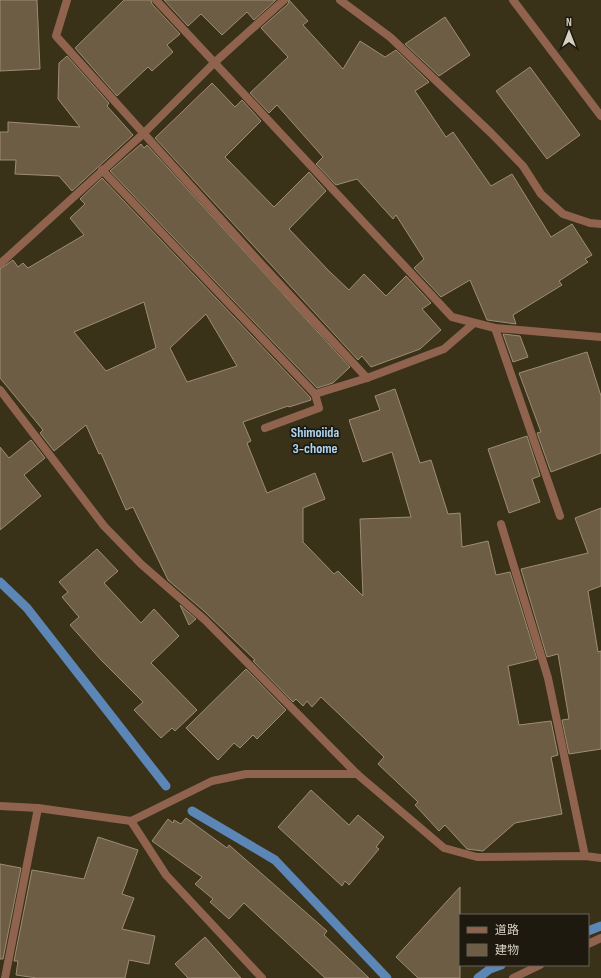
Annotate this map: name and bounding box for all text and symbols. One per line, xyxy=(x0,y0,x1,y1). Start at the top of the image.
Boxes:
north arrow xyxy=(549,12,589,52)
text: N xyxy=(566,16,572,29)
district label: Shimoiida 3-chome xyxy=(291,424,339,457)
legend xyxy=(459,914,589,966)
text: 道路 xyxy=(495,923,519,938)
text: 建物 xyxy=(495,943,519,958)

